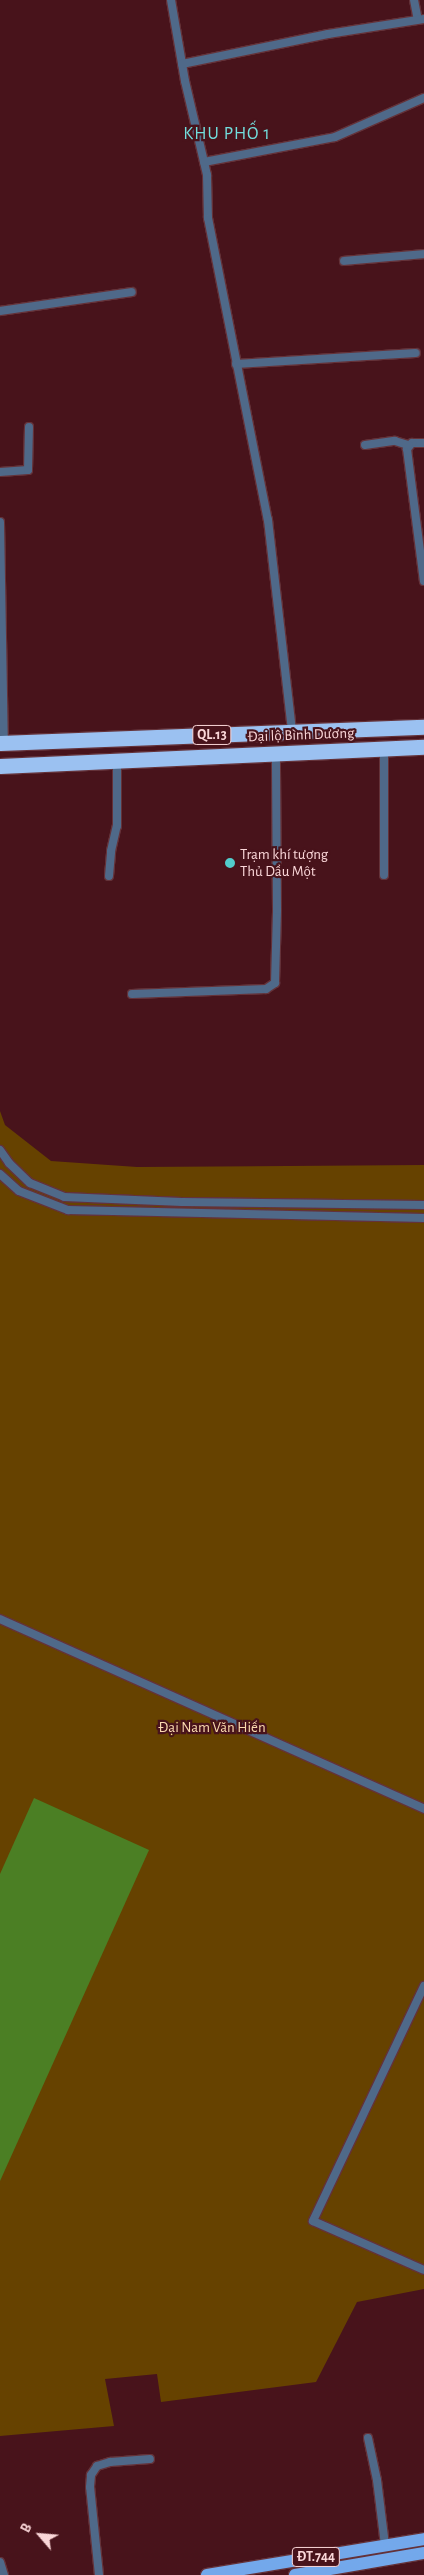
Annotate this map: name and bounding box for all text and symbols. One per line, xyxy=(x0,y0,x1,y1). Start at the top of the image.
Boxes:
district label: KHU PHỐ 1 xyxy=(182,123,272,145)
road number: QL.13 xyxy=(192,724,232,746)
street label: Đại lộ Bình Dương xyxy=(247,724,355,746)
place label: Trạm khí tượng Thủ Dầu Một xyxy=(240,845,328,880)
marker: Trạm khí tượng Thủ Dầu Một xyxy=(224,857,236,869)
park label: Đại Nam Văn Hiến xyxy=(158,1719,266,1737)
north arrow xyxy=(15,2510,65,2560)
text: B xyxy=(19,2521,35,2535)
road number: ĐT.744 xyxy=(291,2546,341,2568)

